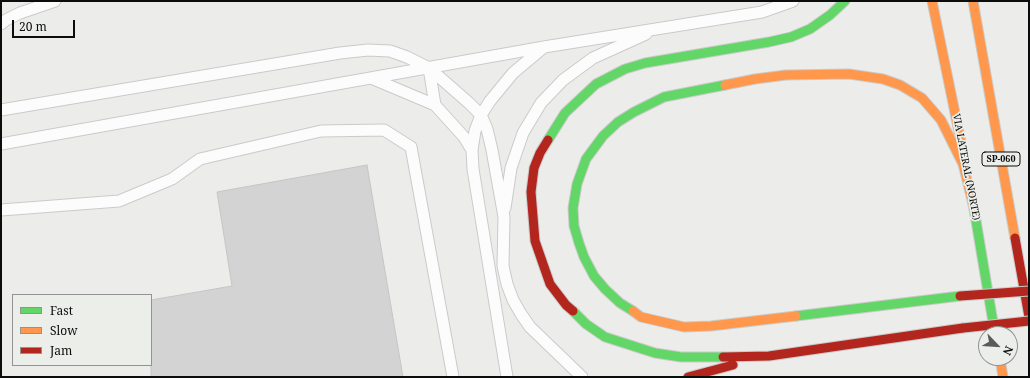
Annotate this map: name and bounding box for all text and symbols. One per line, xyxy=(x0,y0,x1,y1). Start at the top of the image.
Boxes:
scale bar xyxy=(14,12,77,38)
text: 20 m xyxy=(19,18,47,35)
street label: VIA LATERAL (NORTE) xyxy=(950,113,982,221)
road number: SP-060 xyxy=(982,152,1020,166)
legend xyxy=(12,294,152,366)
text: Fast xyxy=(50,302,73,319)
text: Slow xyxy=(50,322,78,339)
north arrow xyxy=(978,326,1018,366)
text: Jam xyxy=(50,342,72,359)
text: N xyxy=(1000,344,1017,358)

